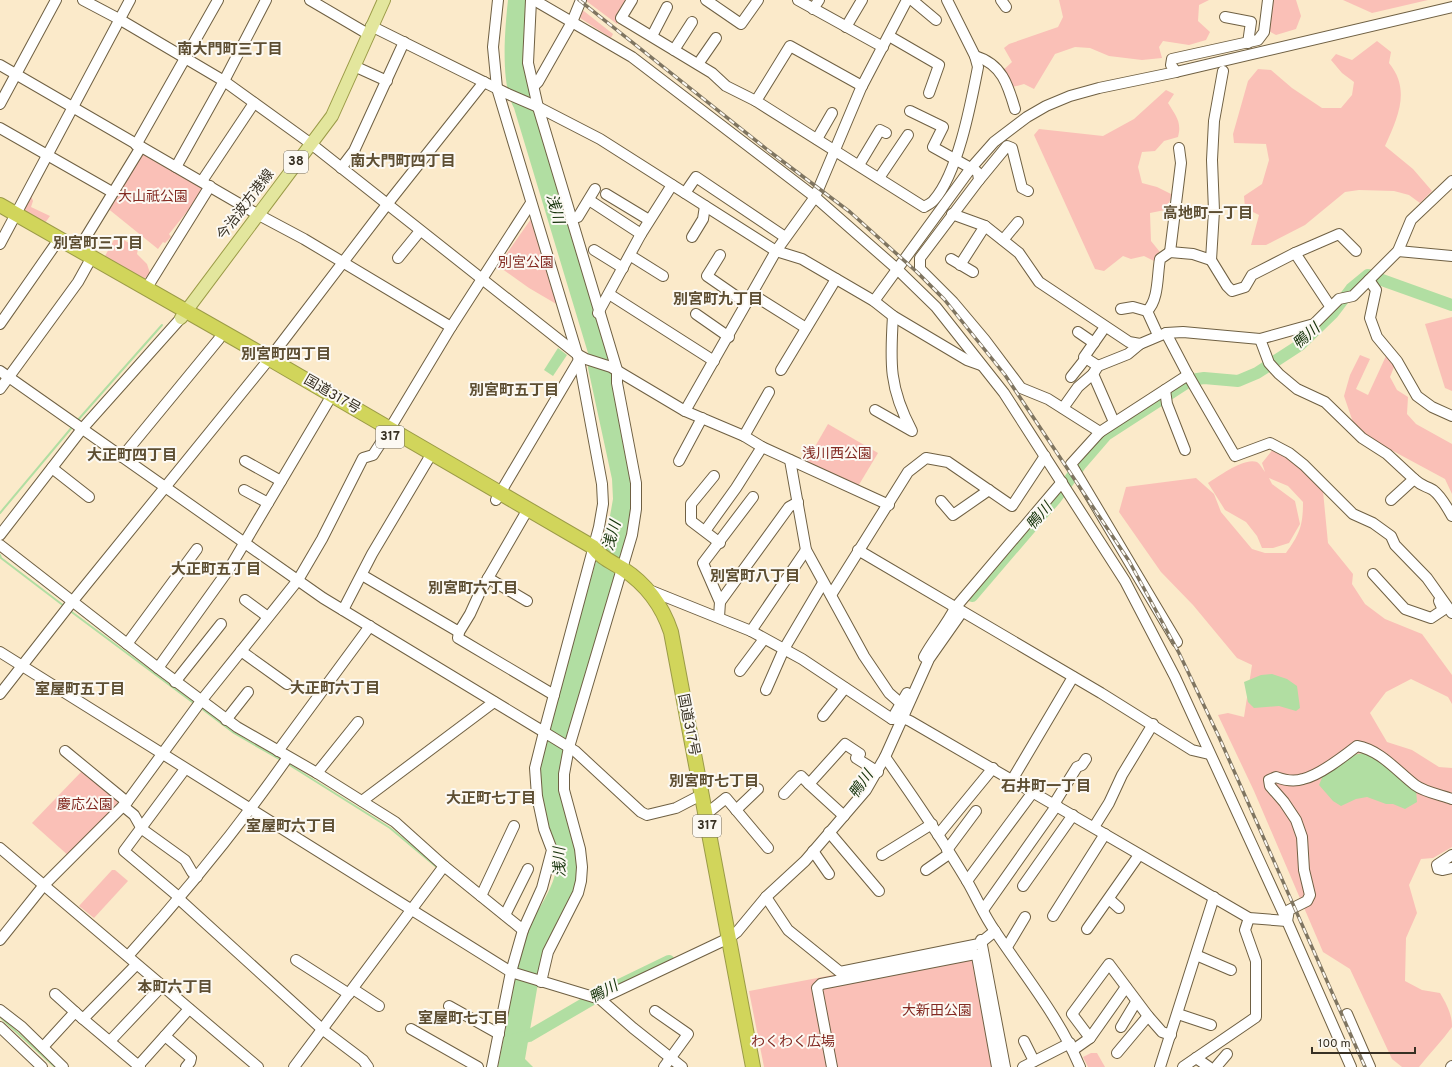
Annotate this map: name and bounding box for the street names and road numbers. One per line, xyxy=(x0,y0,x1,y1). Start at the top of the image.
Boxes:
road number: 38 xyxy=(284,151,308,173)
street label: 今治波方港線 xyxy=(214,166,278,244)
street label: 国道317号 xyxy=(301,372,363,418)
road number: 317 xyxy=(376,426,404,448)
street label: 国道317号 xyxy=(674,693,702,757)
road number: 317 xyxy=(693,815,721,837)

